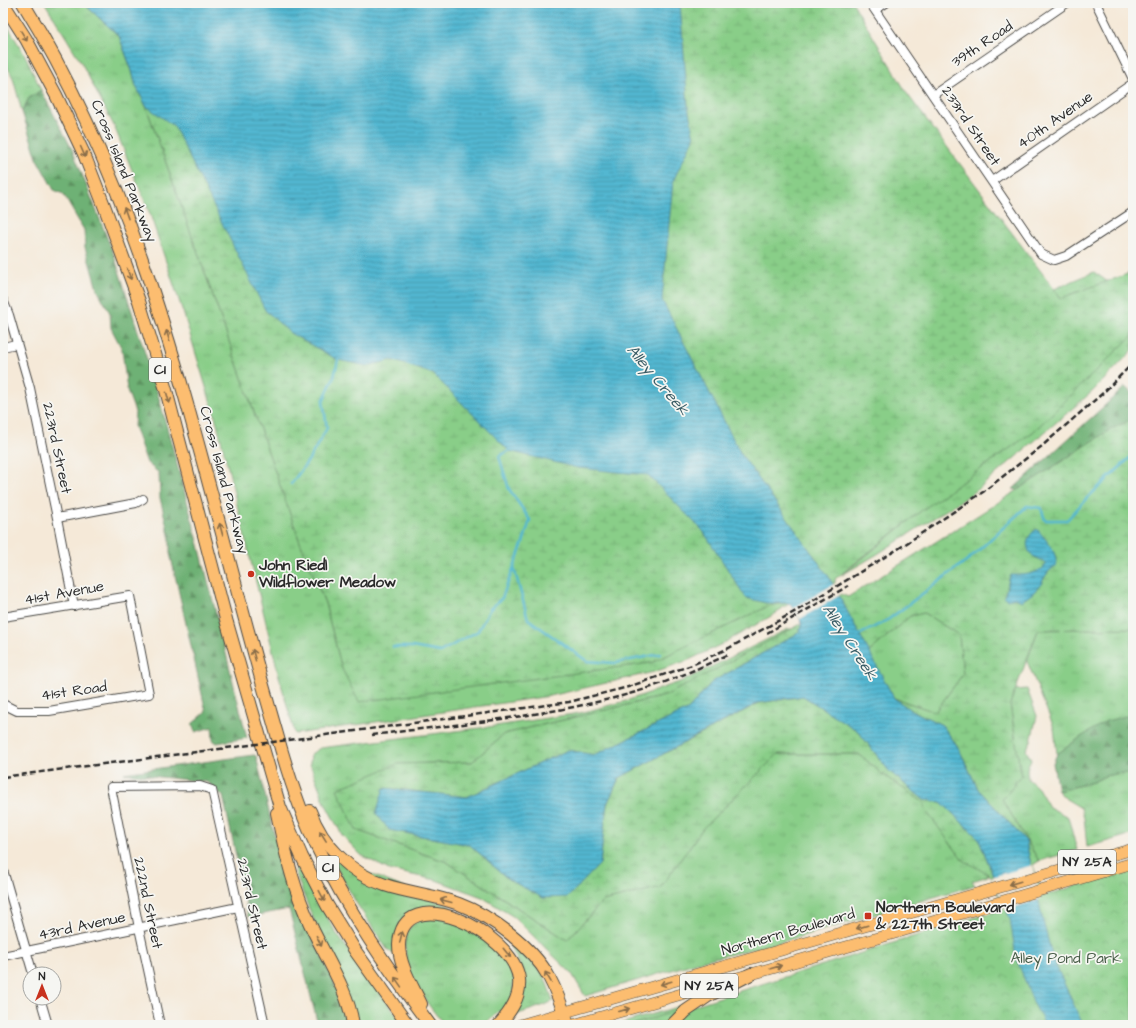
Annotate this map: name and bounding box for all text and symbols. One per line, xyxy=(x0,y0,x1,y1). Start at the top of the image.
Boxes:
street label: 39th Road xyxy=(947,16,1017,72)
one-way arrow xyxy=(20,30,28,42)
street label: 233rd Street xyxy=(937,82,1005,170)
street label: 40th Avenue xyxy=(1013,86,1097,154)
street label: Cross Island Parkway xyxy=(85,97,162,246)
one-way arrow xyxy=(80,146,87,158)
one-way arrow xyxy=(122,207,129,220)
one-way arrow xyxy=(126,267,133,280)
one-way arrow xyxy=(164,330,171,343)
water label: Alley Creek xyxy=(621,340,695,422)
road number: CI xyxy=(149,358,171,382)
one-way arrow xyxy=(165,391,172,404)
street label: 223rd Street xyxy=(37,400,77,496)
street label: Cross Island Parkway xyxy=(193,404,254,556)
one-way arrow xyxy=(216,523,224,536)
place label: John Riedl Wildflower Meadow xyxy=(258,555,396,593)
marker: John Riedl Wildflower Meadow xyxy=(246,569,256,579)
street label: 41st Avenue xyxy=(23,576,105,610)
water label: Alley Creek xyxy=(816,600,883,686)
one-way arrow xyxy=(250,649,257,662)
street label: 41st Road xyxy=(40,676,109,706)
one-way arrow xyxy=(319,830,327,842)
road number: NY 25A xyxy=(1058,850,1116,874)
street label: 222nd Street xyxy=(128,855,168,951)
street label: 223rd Street xyxy=(231,856,273,952)
road number: CI xyxy=(317,856,339,880)
one-way arrow xyxy=(1009,880,1022,887)
one-way arrow xyxy=(319,890,326,902)
one-way arrow xyxy=(440,897,453,904)
place label: Northern Boulevard & 227th Street xyxy=(875,897,1014,935)
street label: Northern Boulevard xyxy=(719,903,858,961)
street label: 43rd Avenue xyxy=(37,907,127,945)
marker: Northern Boulevard & 227th Street xyxy=(863,911,873,921)
one-way arrow xyxy=(856,924,869,931)
one-way arrow xyxy=(397,931,405,944)
one-way arrow xyxy=(316,935,323,947)
one-way arrow xyxy=(502,948,511,959)
park label: Alley Pond Park xyxy=(1011,948,1121,970)
one-way arrow xyxy=(769,963,782,970)
north arrow xyxy=(22,966,62,1006)
text: N xyxy=(39,969,46,984)
one-way arrow xyxy=(544,971,552,983)
road number: NY 25A xyxy=(680,974,738,998)
one-way arrow xyxy=(394,977,402,988)
one-way arrow xyxy=(660,980,673,987)
one-way arrow xyxy=(617,1006,630,1014)

